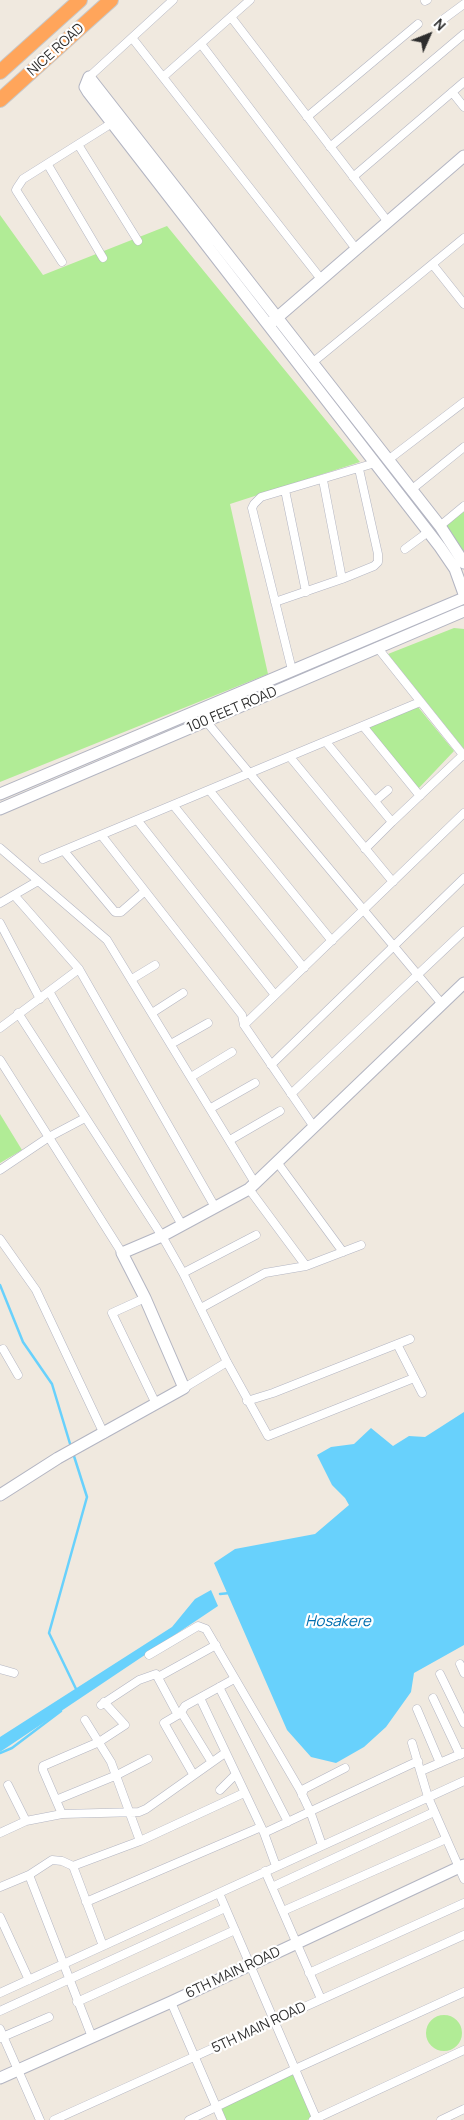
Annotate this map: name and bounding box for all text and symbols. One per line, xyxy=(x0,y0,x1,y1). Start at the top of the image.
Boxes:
north arrow xyxy=(404,10,454,60)
text: N xyxy=(430,14,450,34)
street label: NICE ROAD xyxy=(24,20,88,80)
street label: 100 FEET ROAD xyxy=(184,683,280,737)
water label: Hosakere xyxy=(305,1613,371,1631)
street label: 6TH MAIN ROAD xyxy=(183,1944,283,2002)
street label: 5TH MAIN ROAD xyxy=(209,1999,309,2057)

